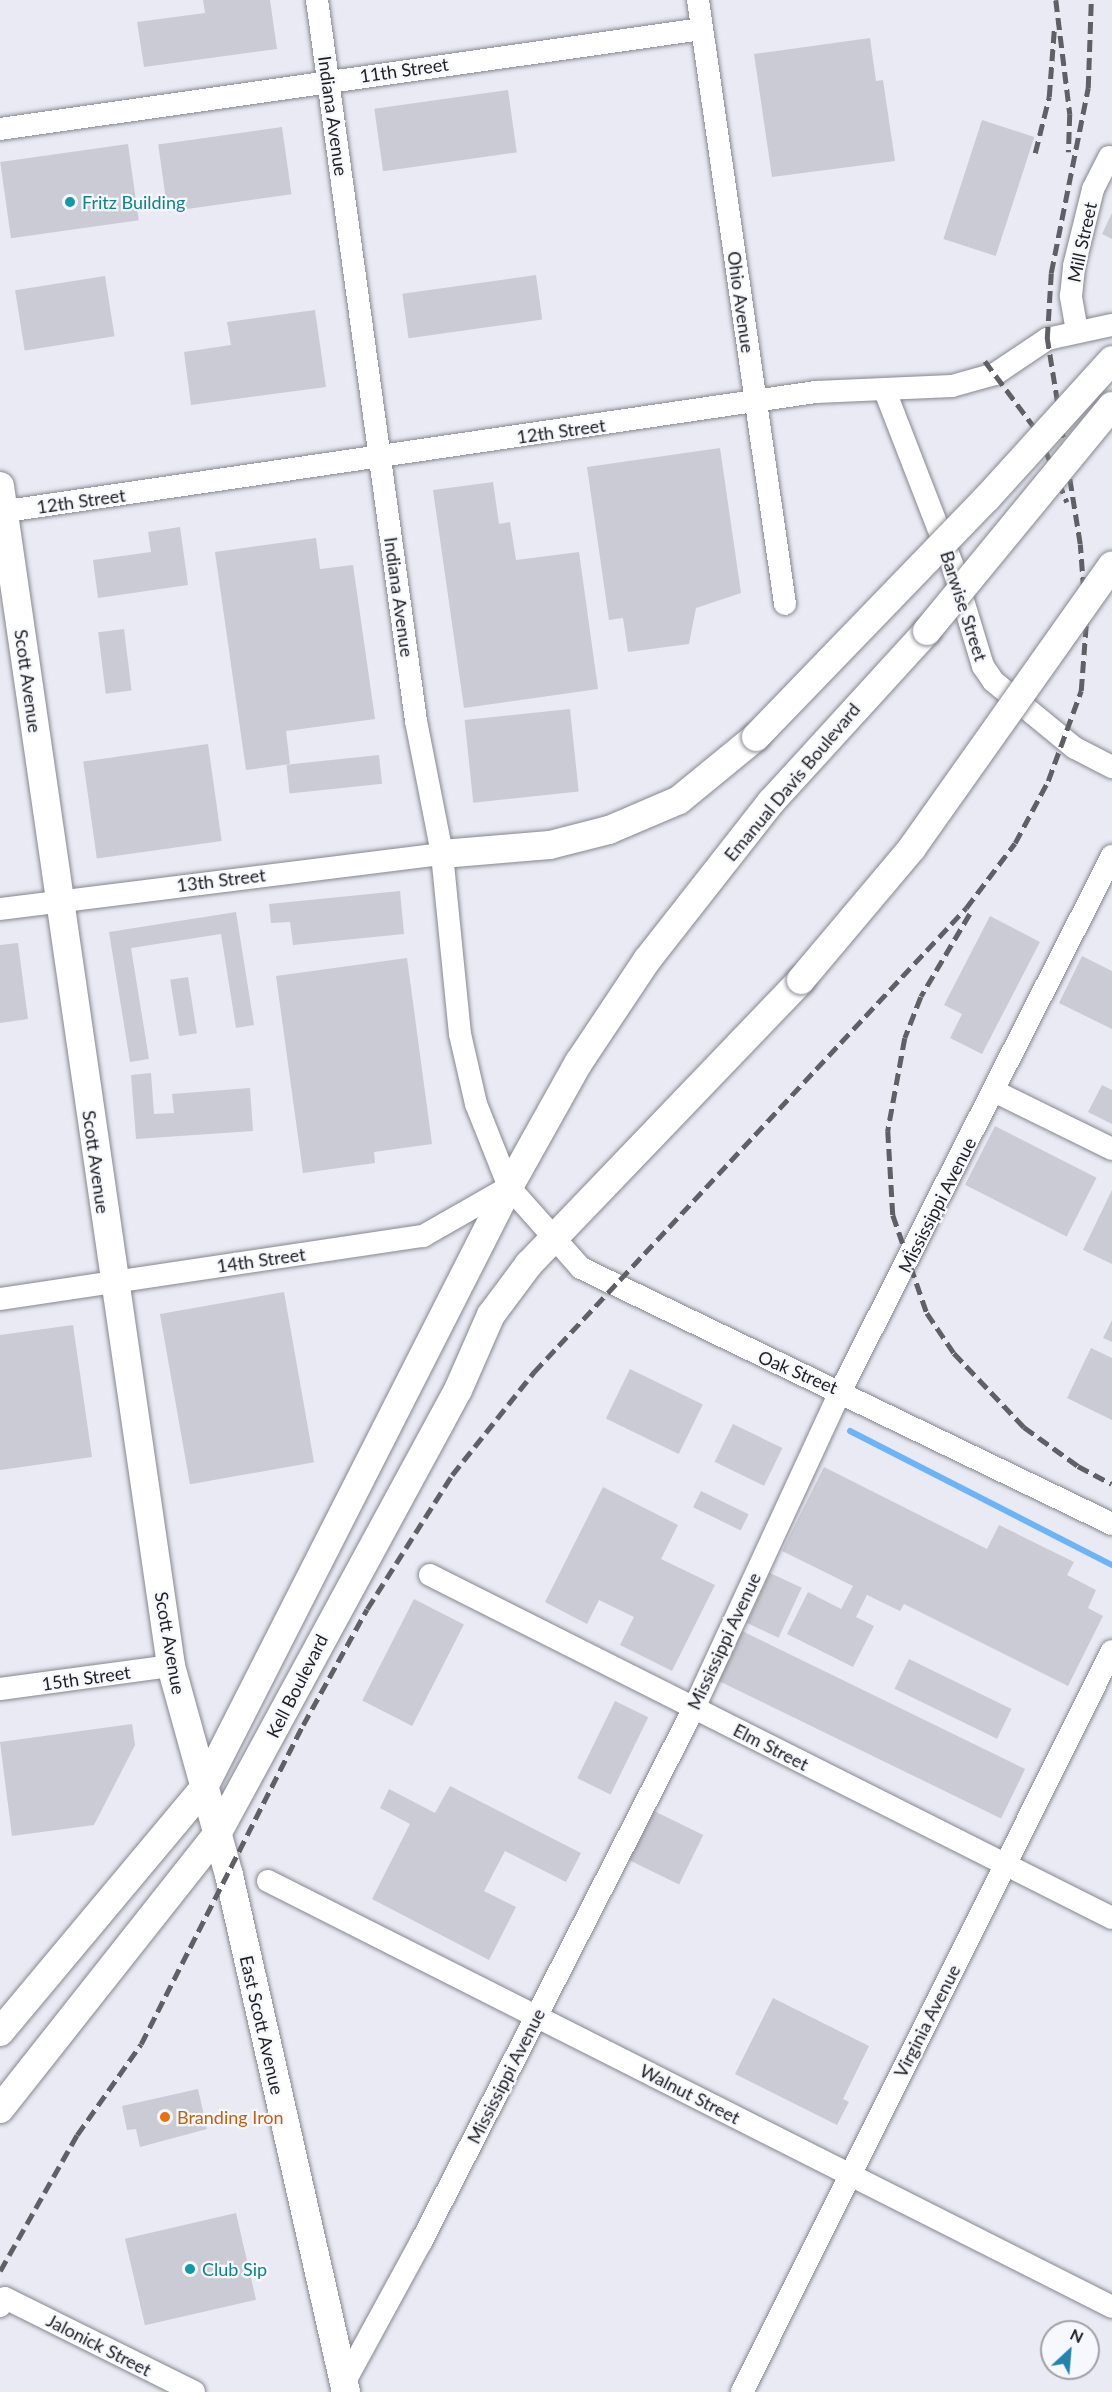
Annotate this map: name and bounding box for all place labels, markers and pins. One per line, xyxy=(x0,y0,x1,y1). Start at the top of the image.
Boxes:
place label: Fritz Building xyxy=(82,191,185,213)
marker: Fritz Building xyxy=(63,195,77,209)
place label: Branding Iron xyxy=(177,2106,284,2128)
marker: Branding Iron xyxy=(158,2110,172,2124)
place label: Club Sip xyxy=(202,2258,267,2280)
marker: Club Sip xyxy=(183,2262,197,2276)

